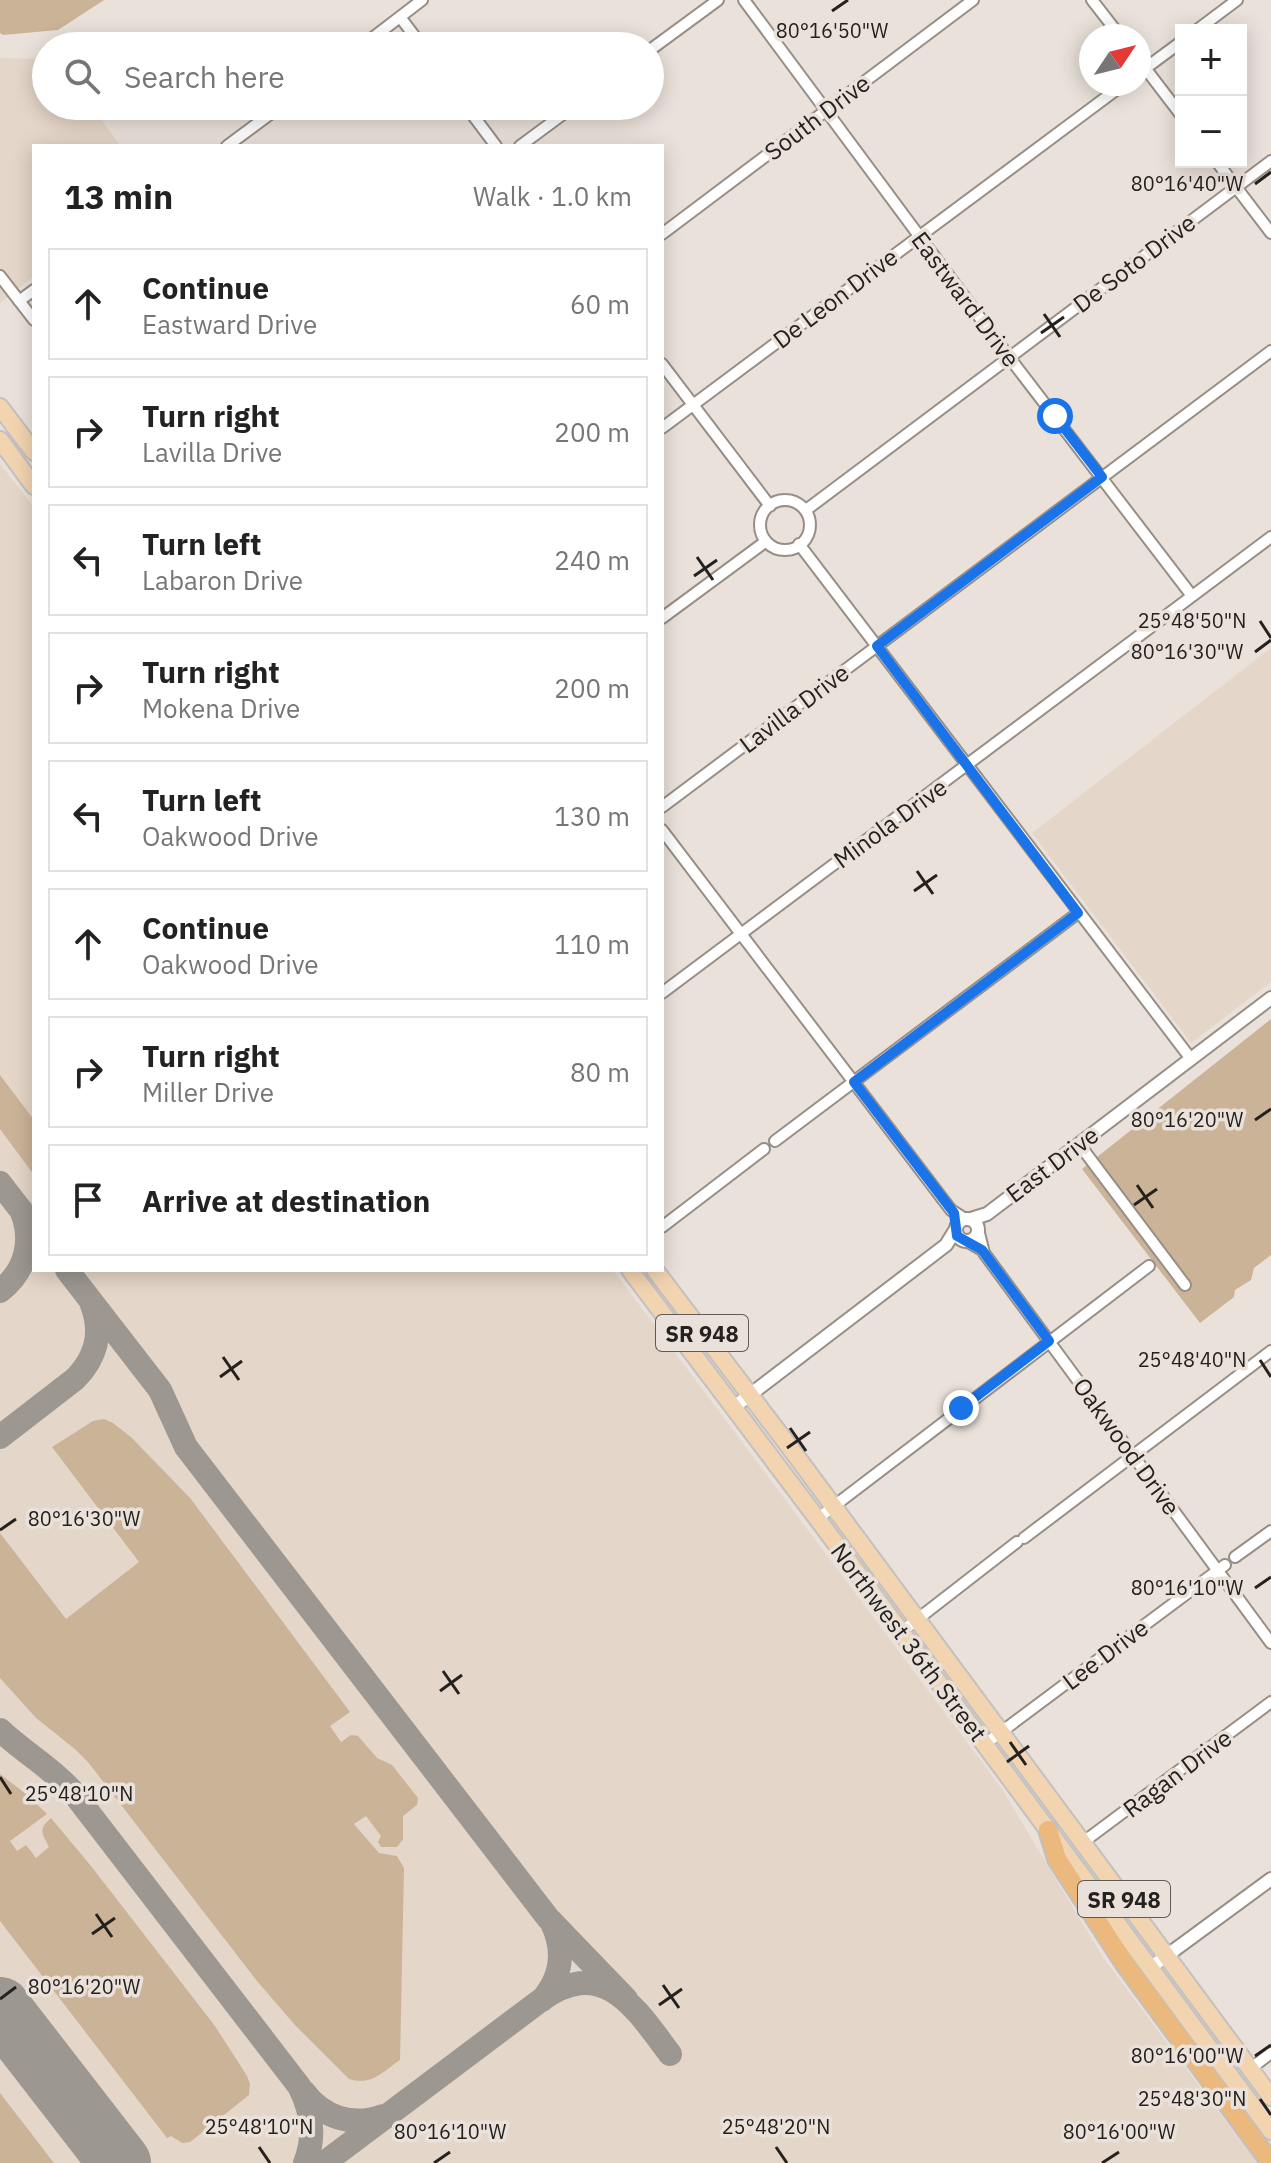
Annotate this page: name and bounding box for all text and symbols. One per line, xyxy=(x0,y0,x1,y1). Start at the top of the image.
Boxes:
text: 80°16'50"W xyxy=(776,17,889,44)
north arrow xyxy=(1079,24,1151,96)
map controls xyxy=(1175,24,1247,168)
button: + xyxy=(1175,24,1247,96)
search box xyxy=(32,32,664,120)
icon: search xyxy=(60,54,104,98)
text: Search here xyxy=(124,57,285,96)
street label: South Drive xyxy=(758,67,876,167)
button: − xyxy=(1175,96,1247,168)
text: 80°16'40"W xyxy=(1131,170,1244,197)
text: 13 min xyxy=(64,174,173,218)
text: Walk · 1.0 km xyxy=(473,179,632,213)
street label: De Soto Drive xyxy=(1066,206,1202,320)
street label: Eastward Drive xyxy=(905,225,1027,373)
street label: De Leon Drive xyxy=(766,241,904,355)
text: Continue xyxy=(142,268,269,307)
icon: ahead xyxy=(66,282,110,326)
text: 60 m xyxy=(570,287,630,321)
text: Eastward Drive xyxy=(142,307,317,341)
text: Turn right xyxy=(142,396,280,435)
route start xyxy=(1037,398,1073,434)
icon: right xyxy=(66,410,110,454)
text: 200 m xyxy=(554,415,630,449)
text: Lavilla Drive xyxy=(142,435,282,469)
text: Turn left xyxy=(142,524,261,563)
icon: left xyxy=(66,538,110,582)
text: 240 m xyxy=(554,543,630,577)
text: Labaron Drive xyxy=(142,563,303,597)
text: 25°48'50"N xyxy=(1138,607,1246,634)
text: 80°16'30"W xyxy=(1131,638,1244,665)
text: Turn right xyxy=(142,652,280,691)
street label: Lavilla Drive xyxy=(733,656,855,760)
icon: right xyxy=(66,666,110,710)
text: 200 m xyxy=(554,671,630,705)
text: Mokena Drive xyxy=(142,691,300,725)
street label: Minola Drive xyxy=(827,771,953,875)
text: Turn left xyxy=(142,780,261,819)
icon: left xyxy=(66,794,110,838)
text: 130 m xyxy=(554,799,630,833)
text: Oakwood Drive xyxy=(142,819,319,853)
text: Continue xyxy=(142,908,269,947)
icon: ahead xyxy=(66,922,110,966)
text: 110 m xyxy=(554,927,630,961)
text: Oakwood Drive xyxy=(142,947,319,981)
text: Turn right xyxy=(142,1036,280,1075)
icon: right xyxy=(66,1050,110,1094)
text: 80 m xyxy=(570,1055,630,1089)
text: Miller Drive xyxy=(142,1075,274,1109)
text: 80°16'20"W xyxy=(1131,1106,1244,1133)
street label: East Drive xyxy=(999,1119,1105,1209)
icon: arrive xyxy=(66,1178,110,1222)
text: Arrive at destination xyxy=(142,1181,430,1220)
road number: SR 948 xyxy=(656,1315,748,1351)
text: 25°48'40"N xyxy=(1138,1346,1246,1373)
street label: Oakwood Drive xyxy=(1066,1371,1188,1521)
route end xyxy=(943,1390,979,1426)
text: 80°16'30"W xyxy=(28,1505,141,1532)
street label: Northwest 36th Street xyxy=(824,1536,994,1748)
text: 80°16'10"W xyxy=(1131,1574,1244,1601)
street label: Lee Drive xyxy=(1056,1611,1154,1697)
street label: Ragan Drive xyxy=(1116,1722,1238,1824)
text: 25°48'10"N xyxy=(25,1780,133,1807)
road number: SR 948 xyxy=(1078,1881,1170,1917)
text: 80°16'20"W xyxy=(28,1973,141,2000)
text: 80°16'00"W xyxy=(1131,2042,1244,2069)
text: 25°48'30"N xyxy=(1138,2085,1246,2112)
text: 25°48'10"N xyxy=(205,2113,313,2140)
text: 25°48'20"N xyxy=(722,2113,830,2140)
text: 80°16'10"W xyxy=(394,2118,507,2145)
text: 80°16'00"W xyxy=(1063,2118,1176,2145)

